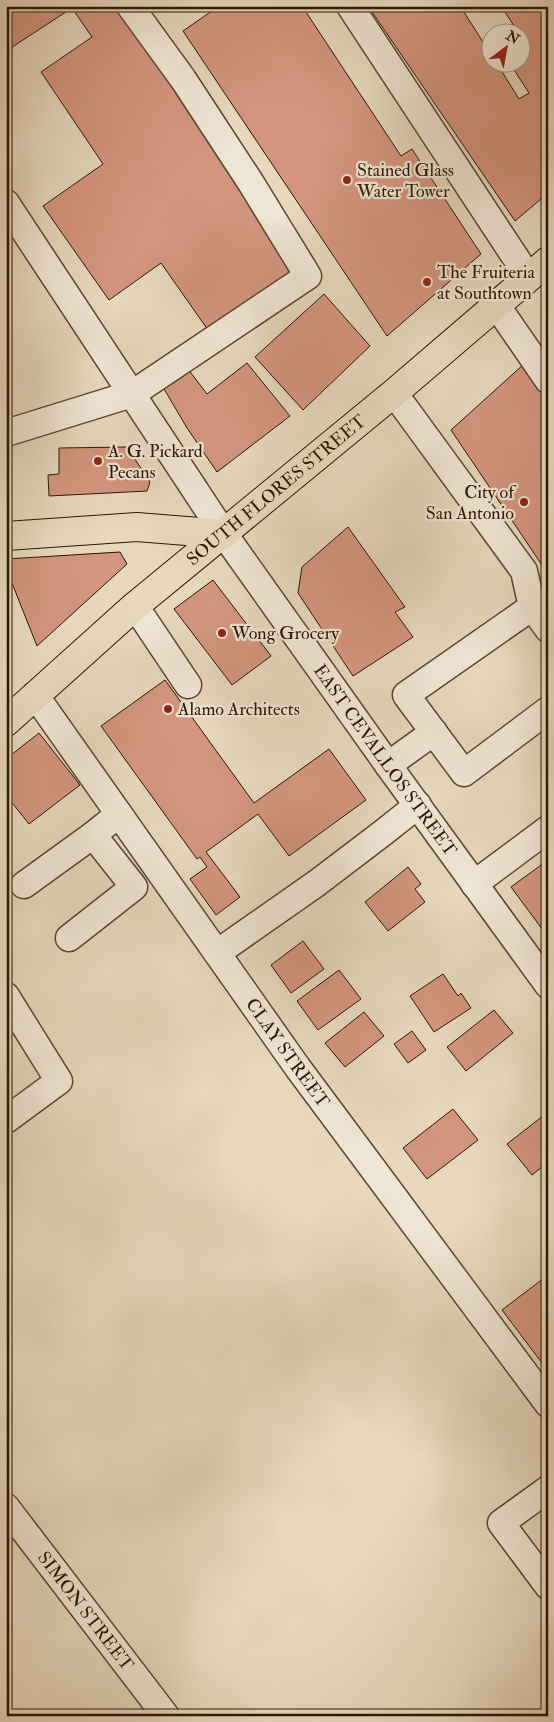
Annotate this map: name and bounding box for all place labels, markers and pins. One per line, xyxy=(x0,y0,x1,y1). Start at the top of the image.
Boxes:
place label: Stained Glass Water Tower xyxy=(356,159,454,203)
marker: Stained Glass Water Tower xyxy=(341,174,353,186)
place label: The Fruiteria at Southtown xyxy=(437,261,536,305)
marker: The Fruiteria at Southtown xyxy=(421,276,433,288)
place label: A. G. Pickard Pecans xyxy=(107,440,203,484)
marker: A. G. Pickard Pecans xyxy=(92,455,104,467)
place label: City of San Antonio xyxy=(426,481,517,525)
marker: City of San Antonio xyxy=(518,496,530,508)
place label: Wong Grocery xyxy=(231,622,340,645)
marker: Wong Grocery xyxy=(216,627,228,639)
place label: Alamo Architects xyxy=(177,698,300,721)
marker: Alamo Architects xyxy=(162,703,174,715)

